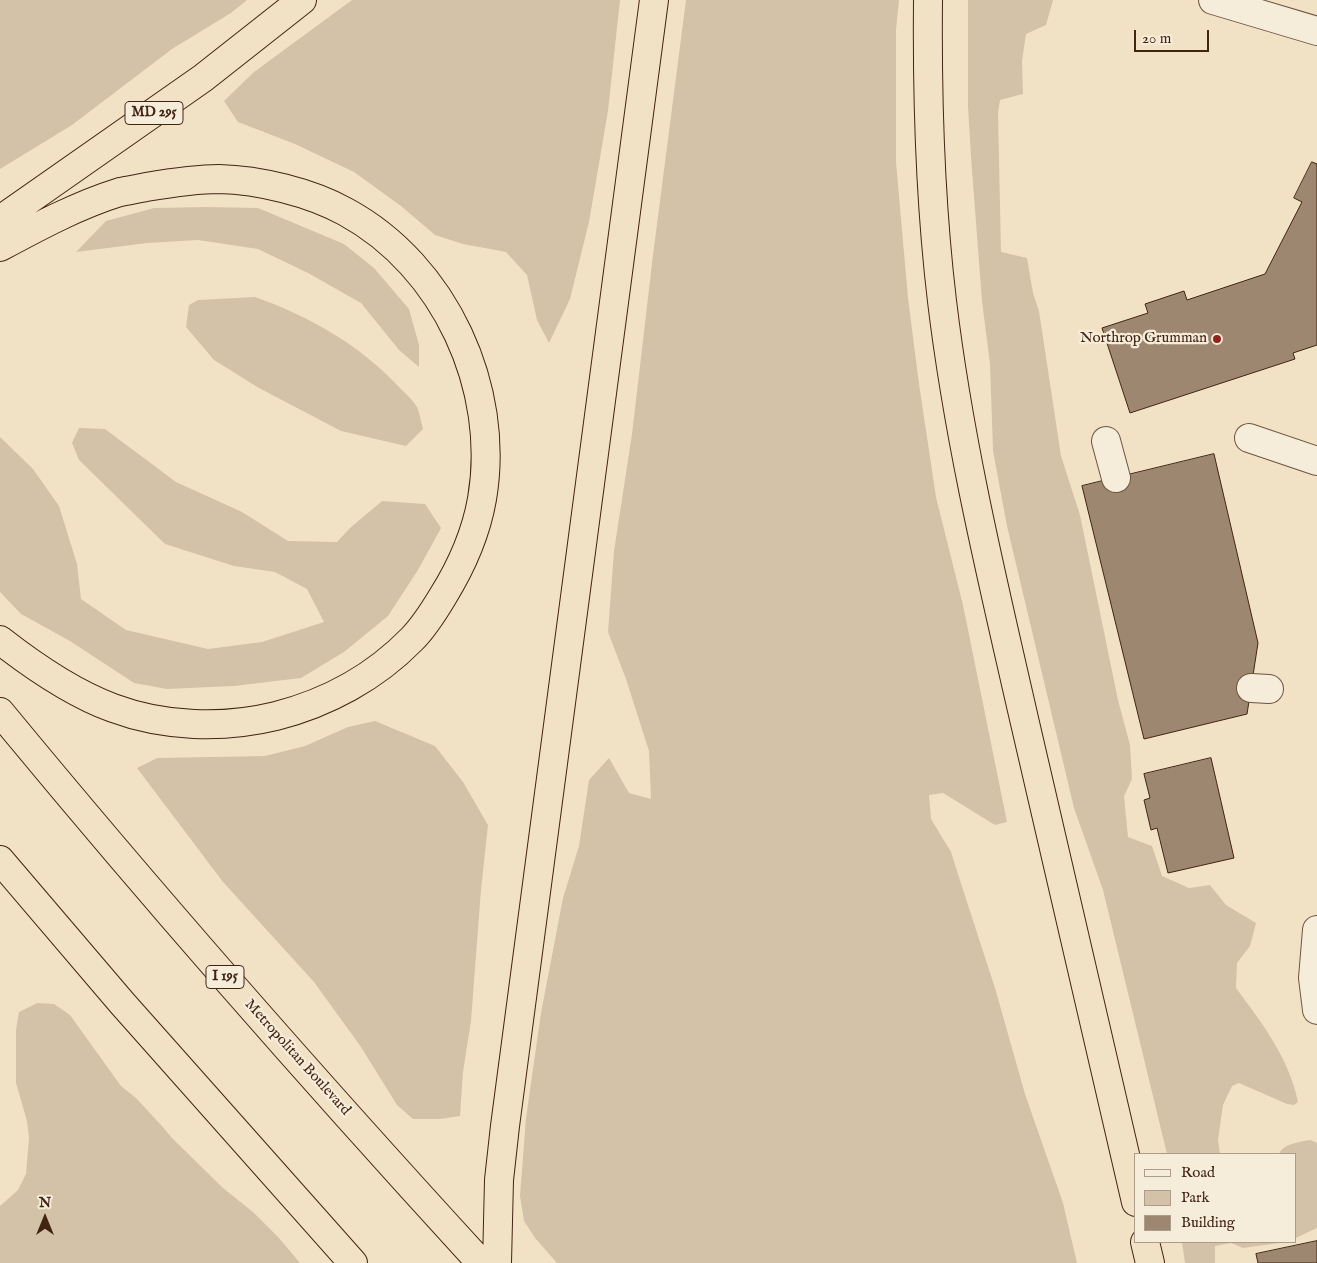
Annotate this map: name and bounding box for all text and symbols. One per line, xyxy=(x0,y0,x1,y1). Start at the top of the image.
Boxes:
scale bar xyxy=(1137,20,1212,52)
text: 20 m xyxy=(1142,29,1171,48)
road number: MD 295 xyxy=(125,102,183,125)
place label: Northrop Grumman xyxy=(1080,330,1207,348)
marker: Northrop Grumman xyxy=(1211,333,1223,345)
road number: I 195 xyxy=(206,966,244,989)
street label: Metropolitan Boulevard xyxy=(240,996,354,1120)
legend xyxy=(1134,1153,1297,1243)
text: Road xyxy=(1181,1163,1215,1182)
text: Park xyxy=(1181,1188,1210,1207)
north arrow xyxy=(20,1193,70,1243)
text: N xyxy=(39,1194,51,1212)
text: Building xyxy=(1181,1213,1235,1232)

